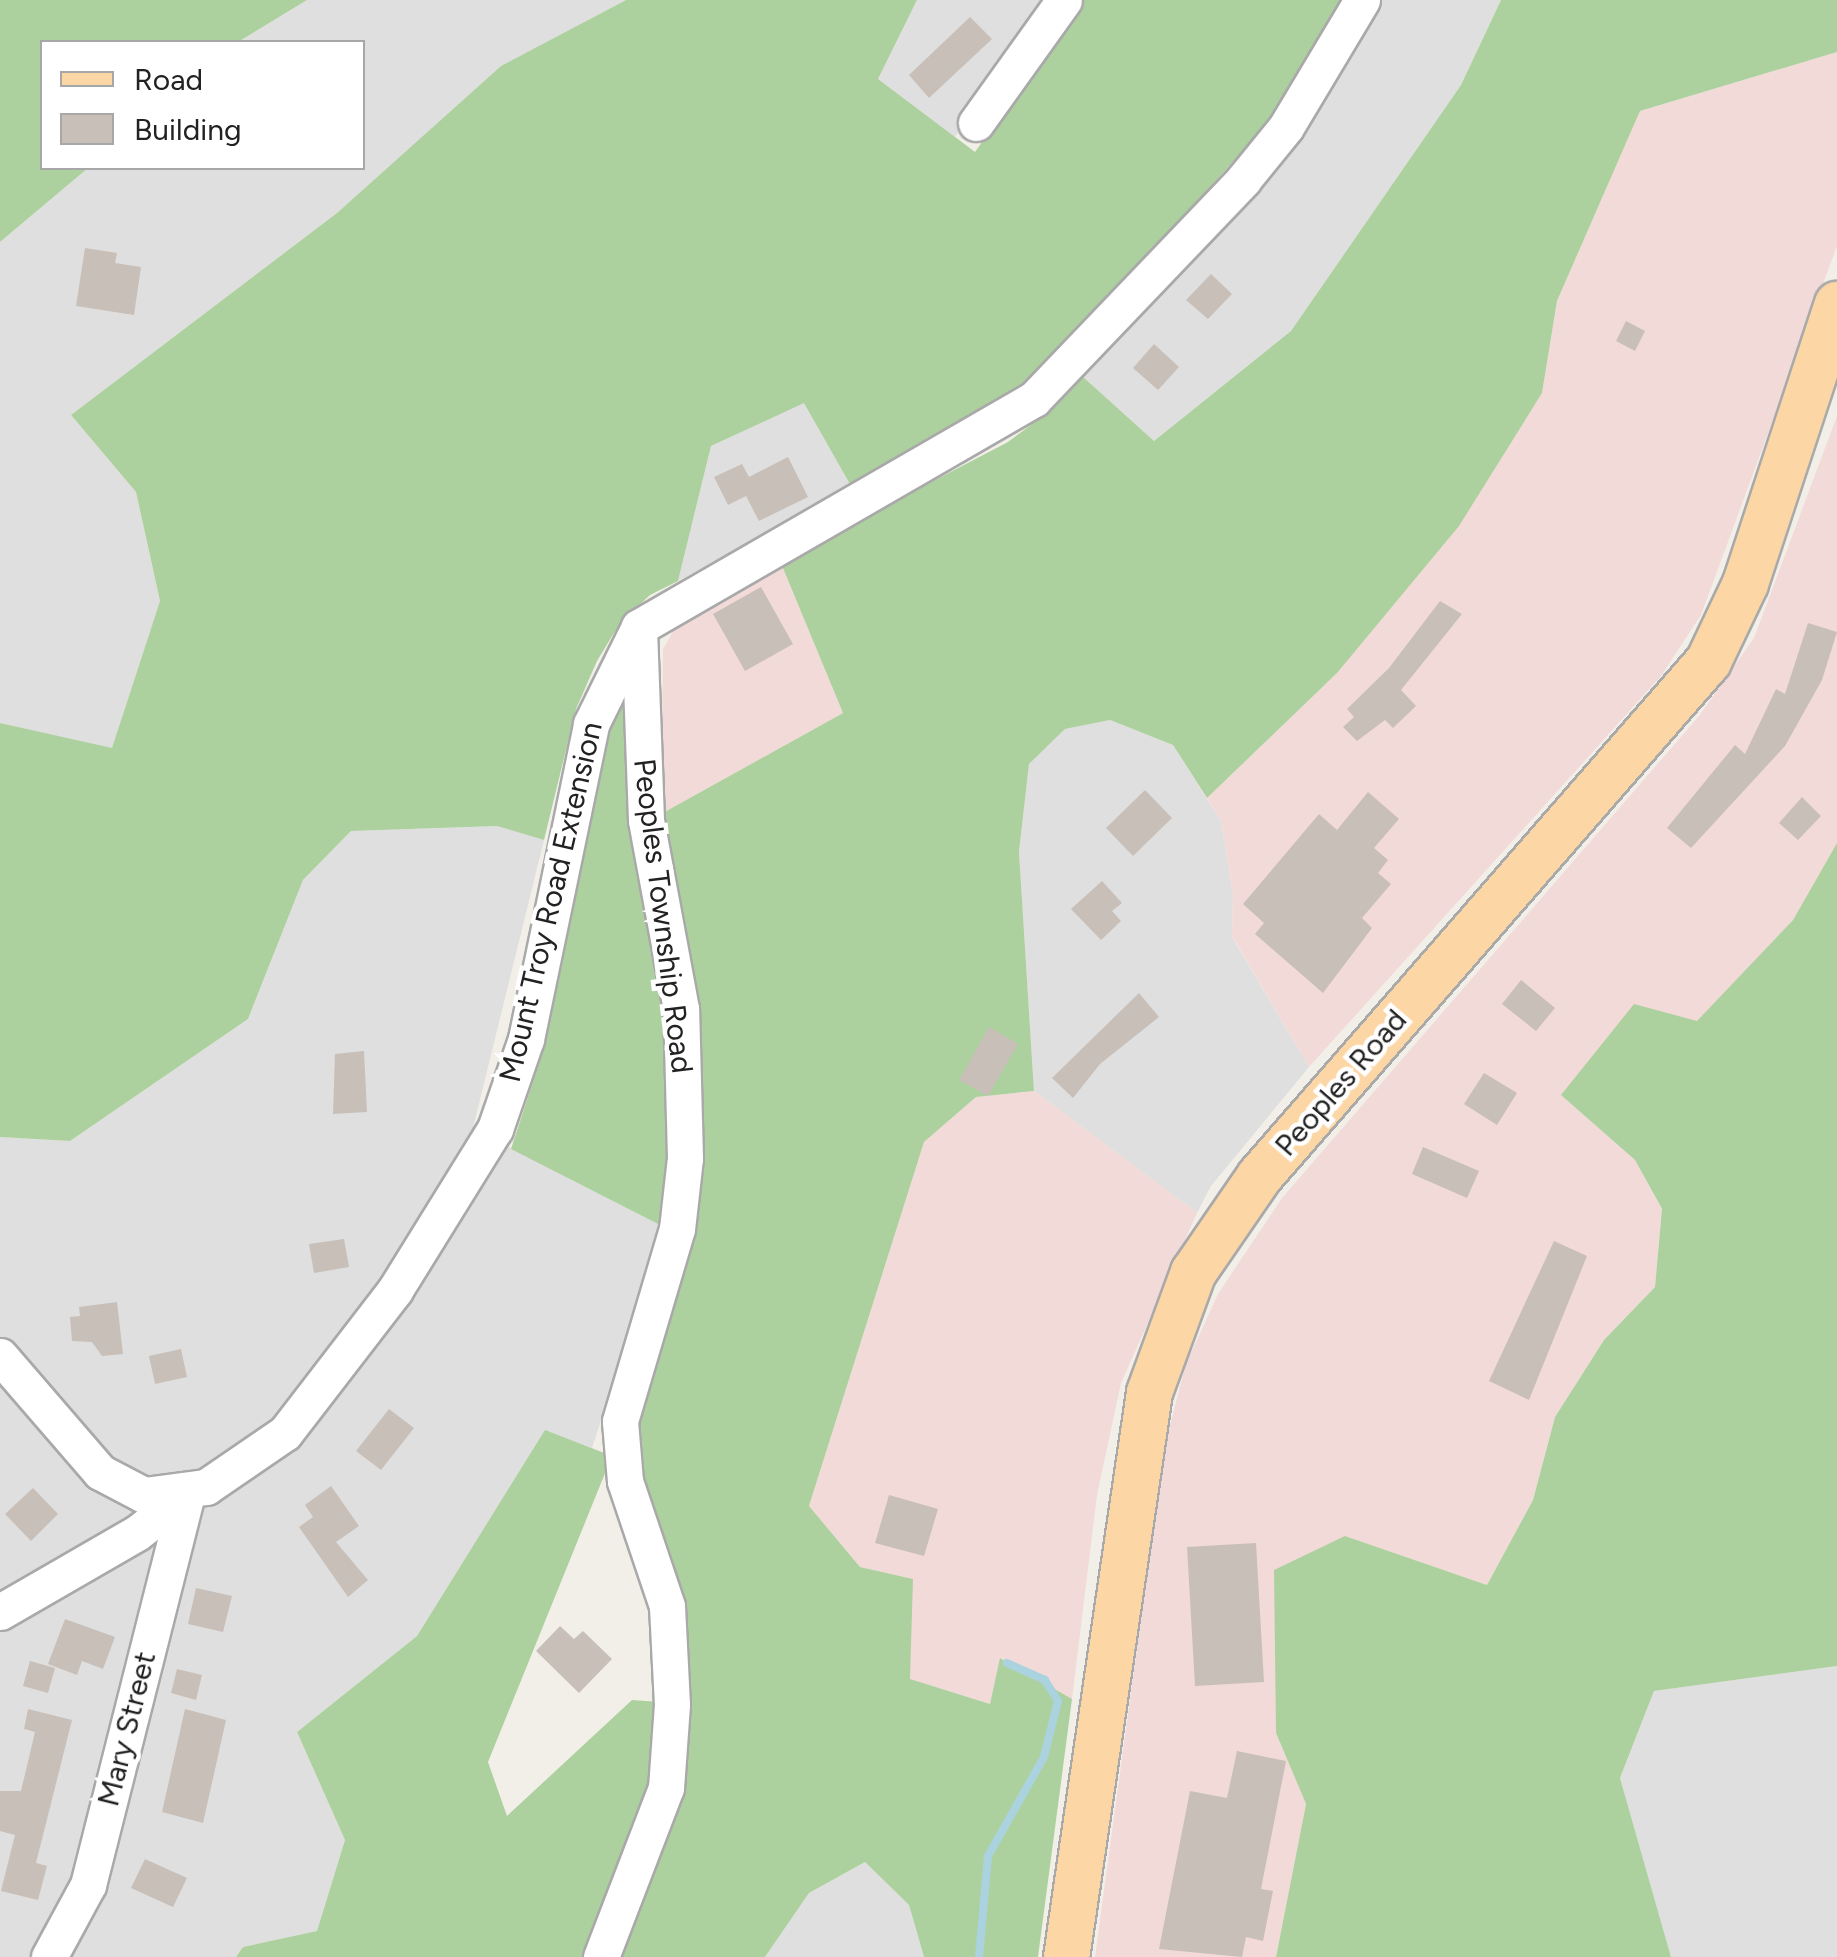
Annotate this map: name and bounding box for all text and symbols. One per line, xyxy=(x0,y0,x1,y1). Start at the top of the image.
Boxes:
legend xyxy=(40,40,365,170)
text: Road xyxy=(134,61,203,98)
text: Building xyxy=(134,111,242,148)
street label: Mount Troy Road Extension xyxy=(492,718,610,1086)
street label: Peoples Township Road xyxy=(626,757,700,1075)
street label: Peoples Road xyxy=(1268,1003,1414,1163)
street label: Mary Street xyxy=(90,1648,164,1810)

